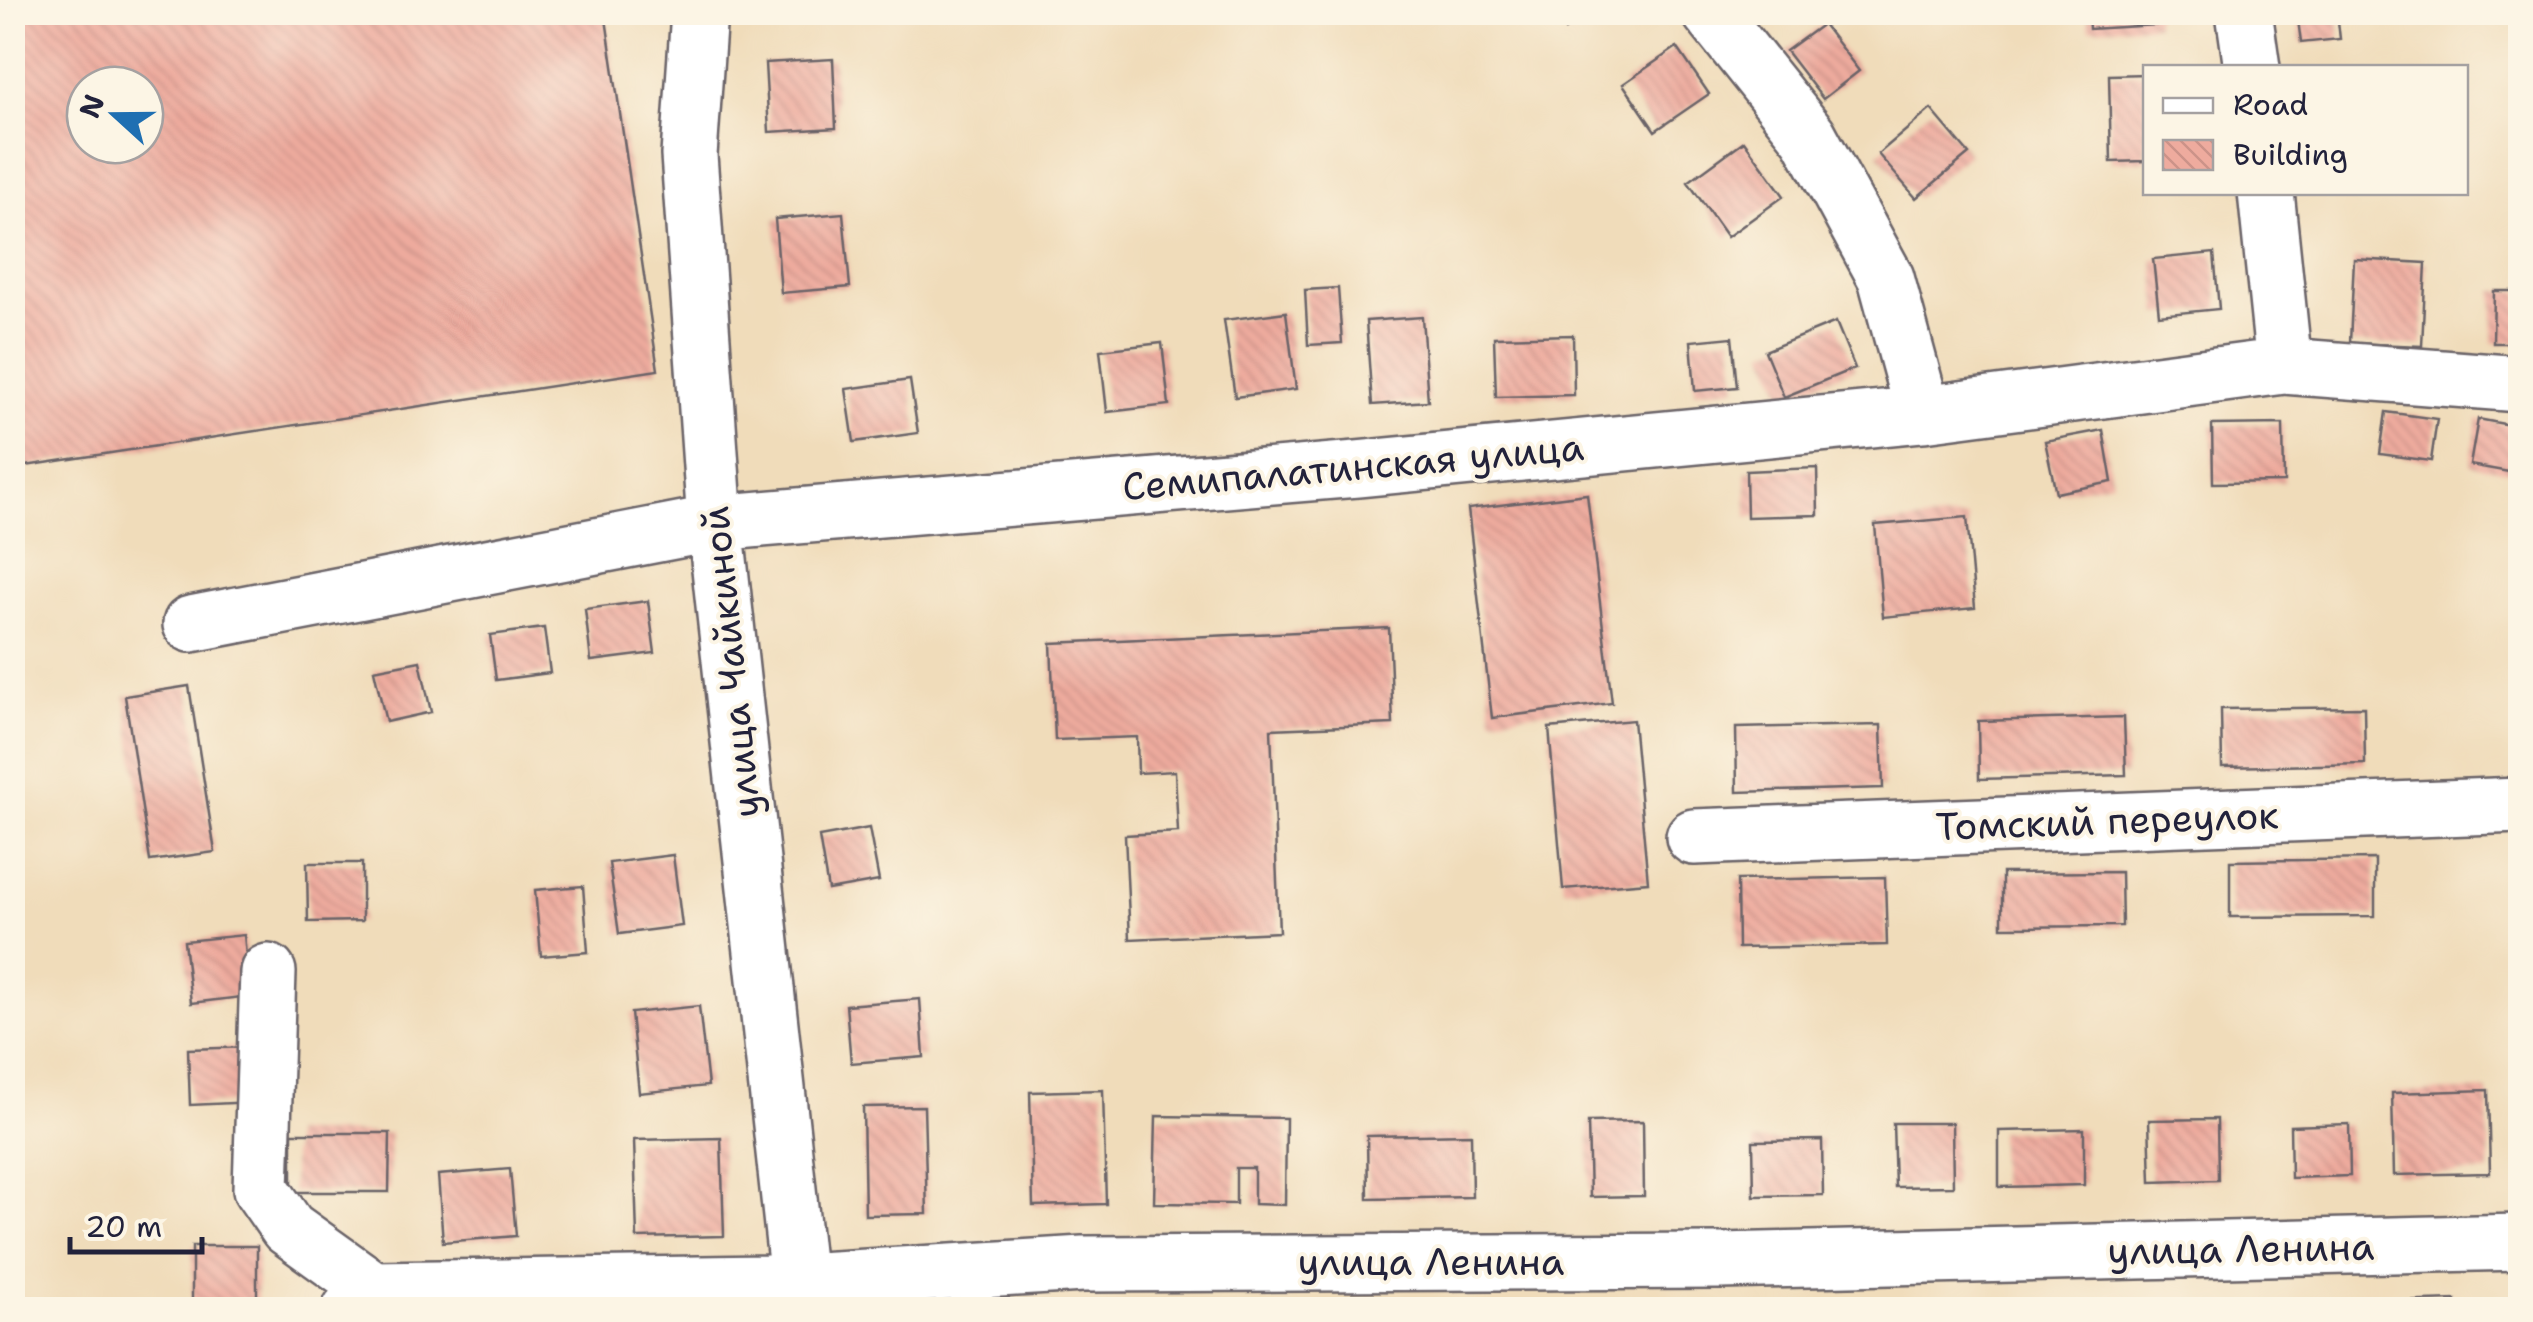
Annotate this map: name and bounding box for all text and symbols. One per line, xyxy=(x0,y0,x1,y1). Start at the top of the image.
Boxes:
north arrow xyxy=(65,65,165,165)
legend xyxy=(2143,65,2468,195)
text: Road xyxy=(2233,84,2308,125)
text: N xyxy=(70,89,113,123)
text: Building xyxy=(2233,134,2348,175)
street label: Семипалатинская улица xyxy=(1120,421,1586,512)
street label: улица Чайкиной xyxy=(689,504,772,820)
street label: Томский переулок xyxy=(1935,789,2279,852)
scale bar xyxy=(70,1192,202,1254)
text: 20 m xyxy=(85,1206,162,1247)
street label: улица Ленина xyxy=(2107,1221,2375,1276)
street label: улица Ленина xyxy=(1298,1236,1565,1287)

